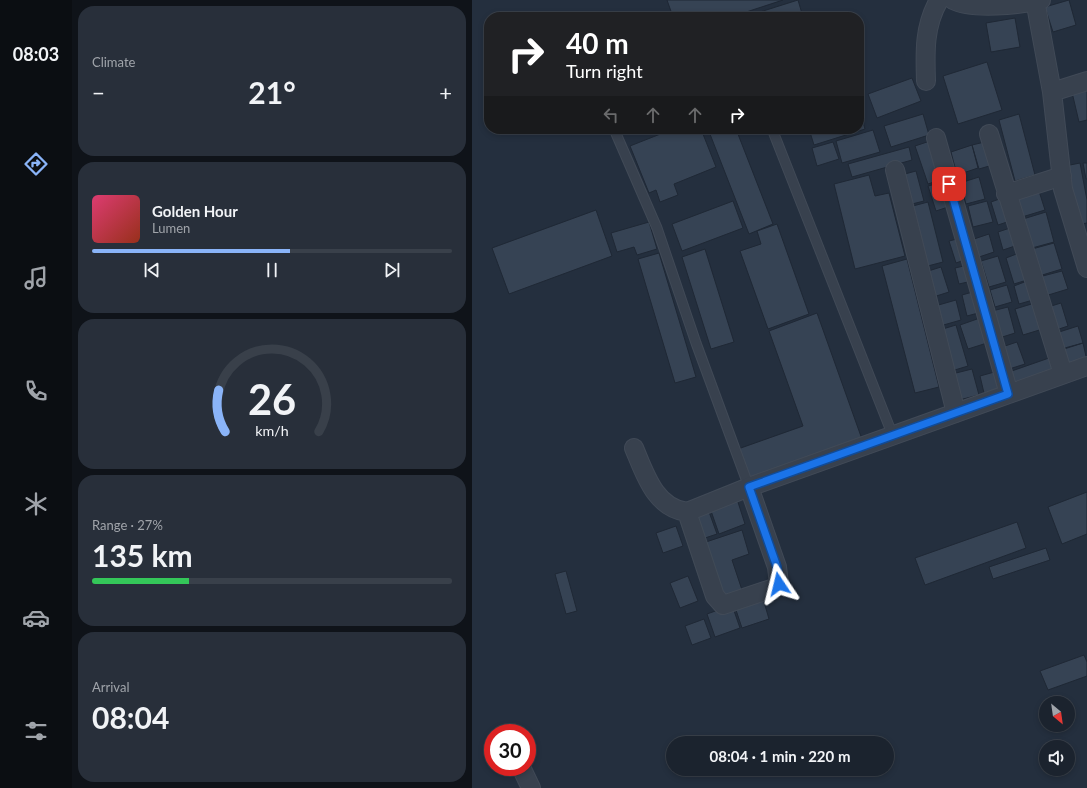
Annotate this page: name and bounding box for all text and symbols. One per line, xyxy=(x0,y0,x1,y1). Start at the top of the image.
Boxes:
text: 40 m xyxy=(566,26,629,60)
icon: right xyxy=(500,28,552,80)
text: 08:03 xyxy=(13,43,59,65)
text: Climate xyxy=(92,54,135,70)
text: Turn right xyxy=(566,60,643,82)
text: 21° xyxy=(248,74,296,110)
text: − xyxy=(92,79,105,106)
text: + xyxy=(439,79,452,106)
icon: left xyxy=(600,104,622,126)
icon: ahead xyxy=(642,104,664,126)
icon: ahead xyxy=(684,104,706,126)
icon: right xyxy=(726,104,748,126)
icon: directions xyxy=(22,150,50,178)
pin xyxy=(932,167,966,201)
icon: arrive xyxy=(938,173,960,195)
text: Golden Hour xyxy=(152,202,238,220)
text: Lumen xyxy=(152,220,190,236)
icon: previous xyxy=(141,259,163,281)
icon: pause xyxy=(261,259,283,281)
icon: next xyxy=(381,259,403,281)
icon: music xyxy=(22,264,50,292)
text: 26 xyxy=(248,374,296,424)
icon: phone xyxy=(22,377,50,405)
text: km/h xyxy=(255,422,289,439)
icon: climate xyxy=(22,490,50,518)
text: Range · 27% xyxy=(92,517,163,533)
text: 135 km xyxy=(92,537,193,573)
position arrow xyxy=(758,563,800,605)
icon: car xyxy=(22,604,50,632)
text: Arrival xyxy=(92,679,129,695)
north arrow xyxy=(1039,696,1075,732)
map controls xyxy=(1039,696,1075,776)
text: 08:04 xyxy=(92,699,169,735)
icon: filters xyxy=(22,717,50,745)
speed limit sign: 30 xyxy=(484,724,536,776)
button: sound xyxy=(1039,740,1075,776)
text: 08:04 · 1 min · 220 m xyxy=(710,747,850,765)

